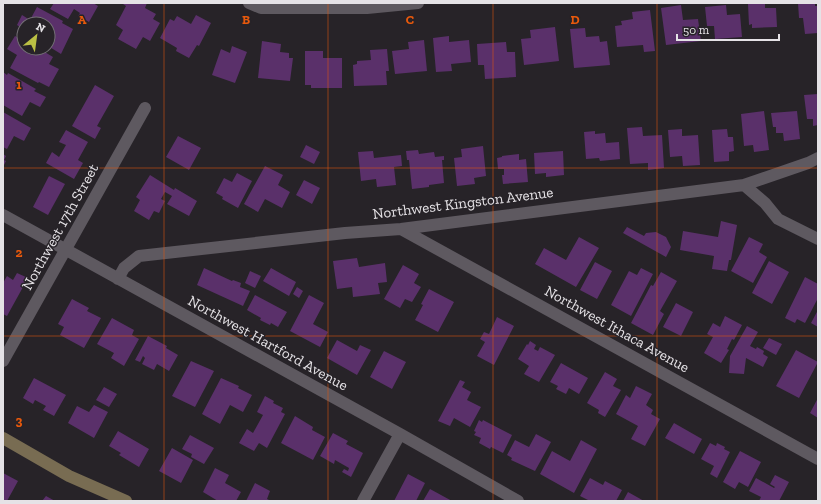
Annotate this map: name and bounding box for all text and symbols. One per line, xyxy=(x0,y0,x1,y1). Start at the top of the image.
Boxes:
text: A xyxy=(78,12,87,27)
text: B xyxy=(242,12,250,27)
text: C xyxy=(406,12,414,27)
text: D xyxy=(570,12,580,27)
north arrow xyxy=(16,16,56,56)
scale bar xyxy=(677,16,779,42)
text: N xyxy=(34,20,48,36)
text: 50 m xyxy=(683,23,710,37)
text: 1 xyxy=(16,77,22,92)
street label: Northwest 17th Street xyxy=(18,160,102,293)
street label: Northwest Kingston Avenue xyxy=(372,183,554,223)
text: 2 xyxy=(16,245,23,260)
street label: Northwest Ithaca Avenue xyxy=(541,282,693,376)
street label: Northwest Hartford Avenue xyxy=(185,291,351,395)
text: 3 xyxy=(16,413,23,428)

